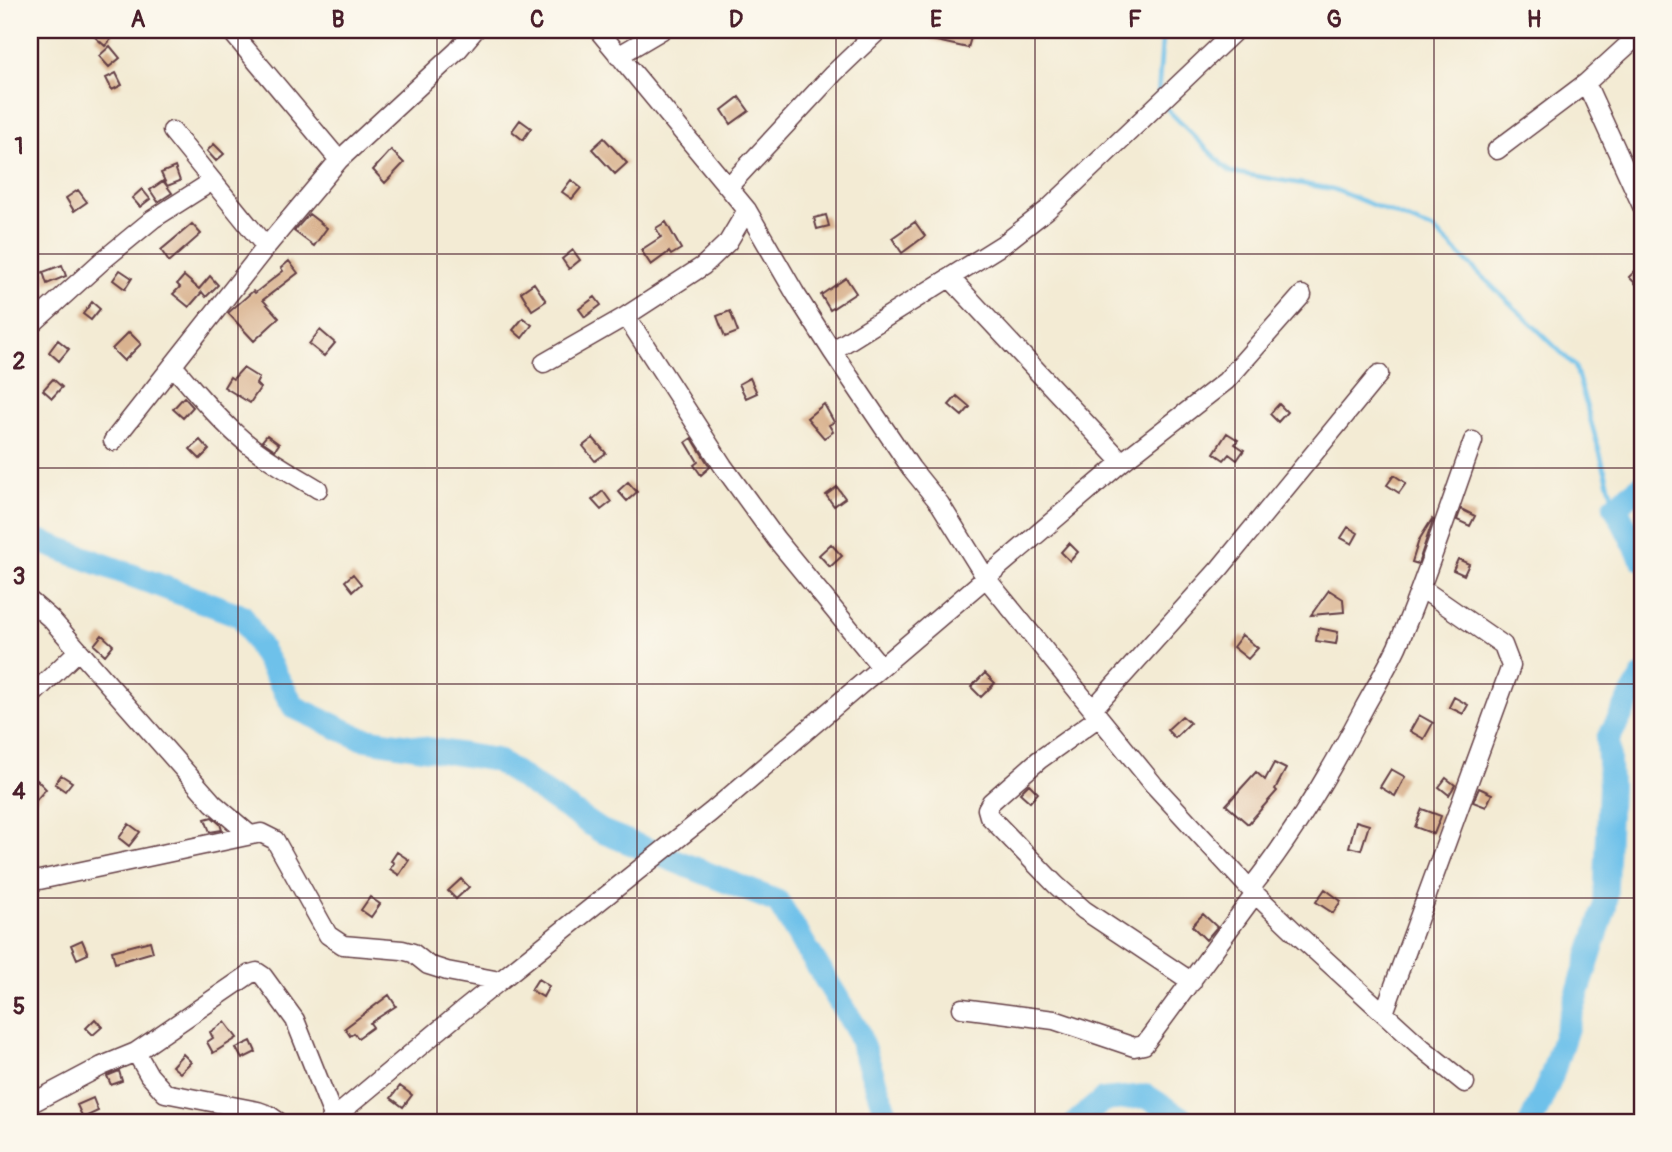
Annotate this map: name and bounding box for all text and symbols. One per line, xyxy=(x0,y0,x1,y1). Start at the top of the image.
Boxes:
text: A xyxy=(131,5,146,34)
text: B xyxy=(331,5,345,34)
text: C xyxy=(530,5,544,34)
text: D xyxy=(729,5,743,34)
text: E xyxy=(930,5,942,34)
text: F xyxy=(1128,5,1142,34)
text: G xyxy=(1326,5,1342,34)
text: H xyxy=(1527,5,1541,34)
text: 1 xyxy=(15,132,24,161)
text: 2 xyxy=(13,347,26,376)
text: 3 xyxy=(13,562,25,591)
text: 4 xyxy=(12,777,26,806)
text: 5 xyxy=(13,992,25,1021)

